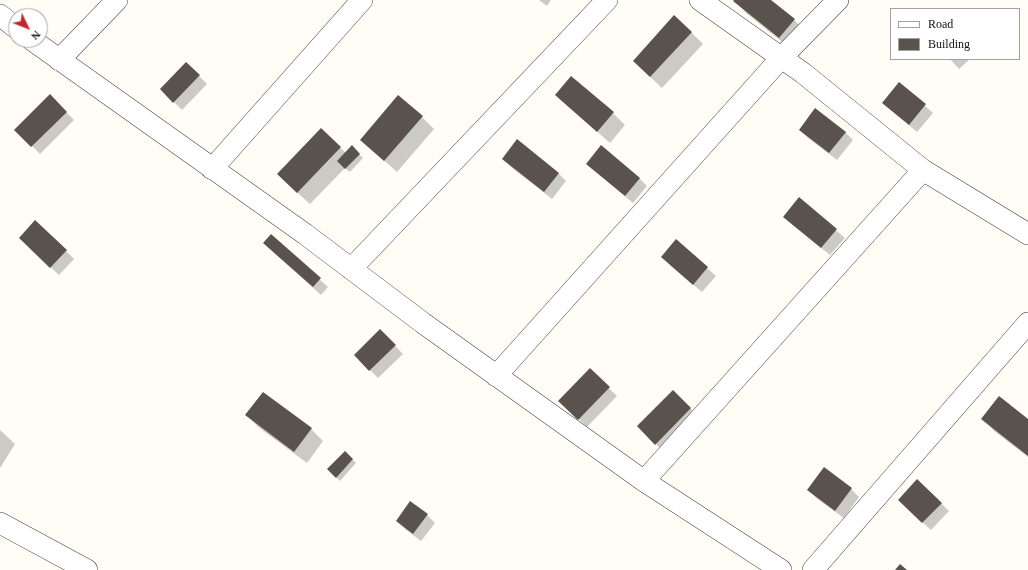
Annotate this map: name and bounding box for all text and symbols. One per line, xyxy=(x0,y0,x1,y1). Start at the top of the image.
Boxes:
north arrow xyxy=(8,8,48,48)
legend xyxy=(890,8,1020,60)
text: Road xyxy=(928,17,953,31)
text: N xyxy=(29,28,43,42)
text: Building xyxy=(928,37,970,51)

